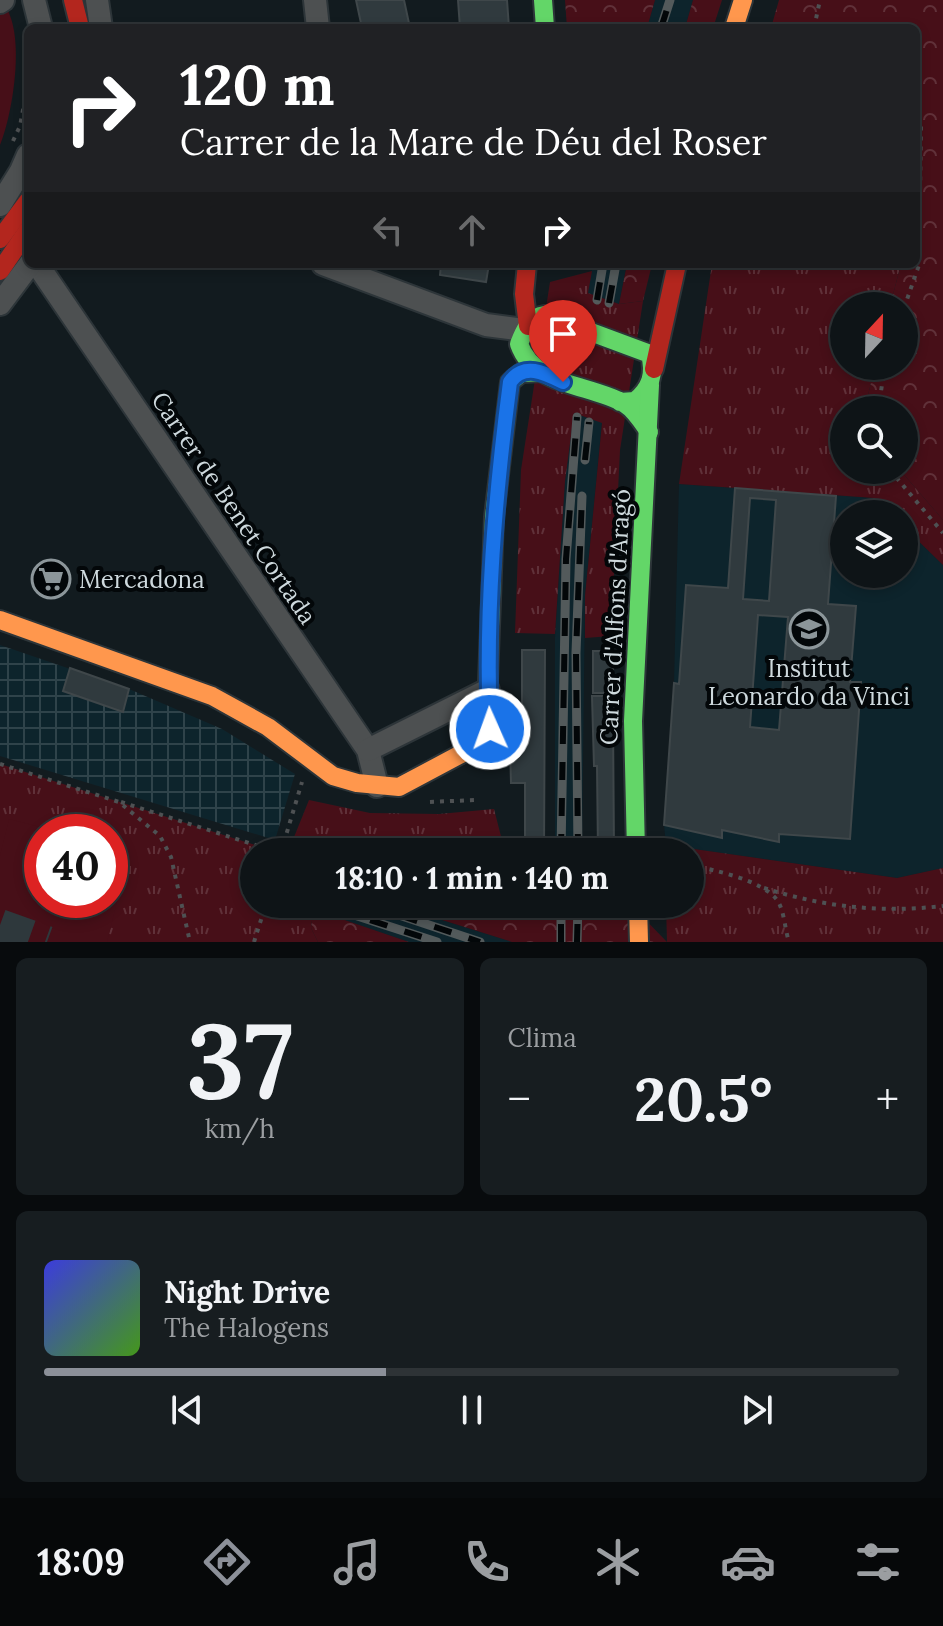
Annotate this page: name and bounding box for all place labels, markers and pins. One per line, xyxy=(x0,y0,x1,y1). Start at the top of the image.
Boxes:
pin xyxy=(529,300,597,382)
supermarket icon: Mercadona xyxy=(30,558,72,600)
place label: Mercadona xyxy=(79,564,205,595)
school or university icon: Institut Leonardo da Vinci xyxy=(788,608,830,650)
place label: Institut Leonardo da Vinci xyxy=(708,653,910,712)

